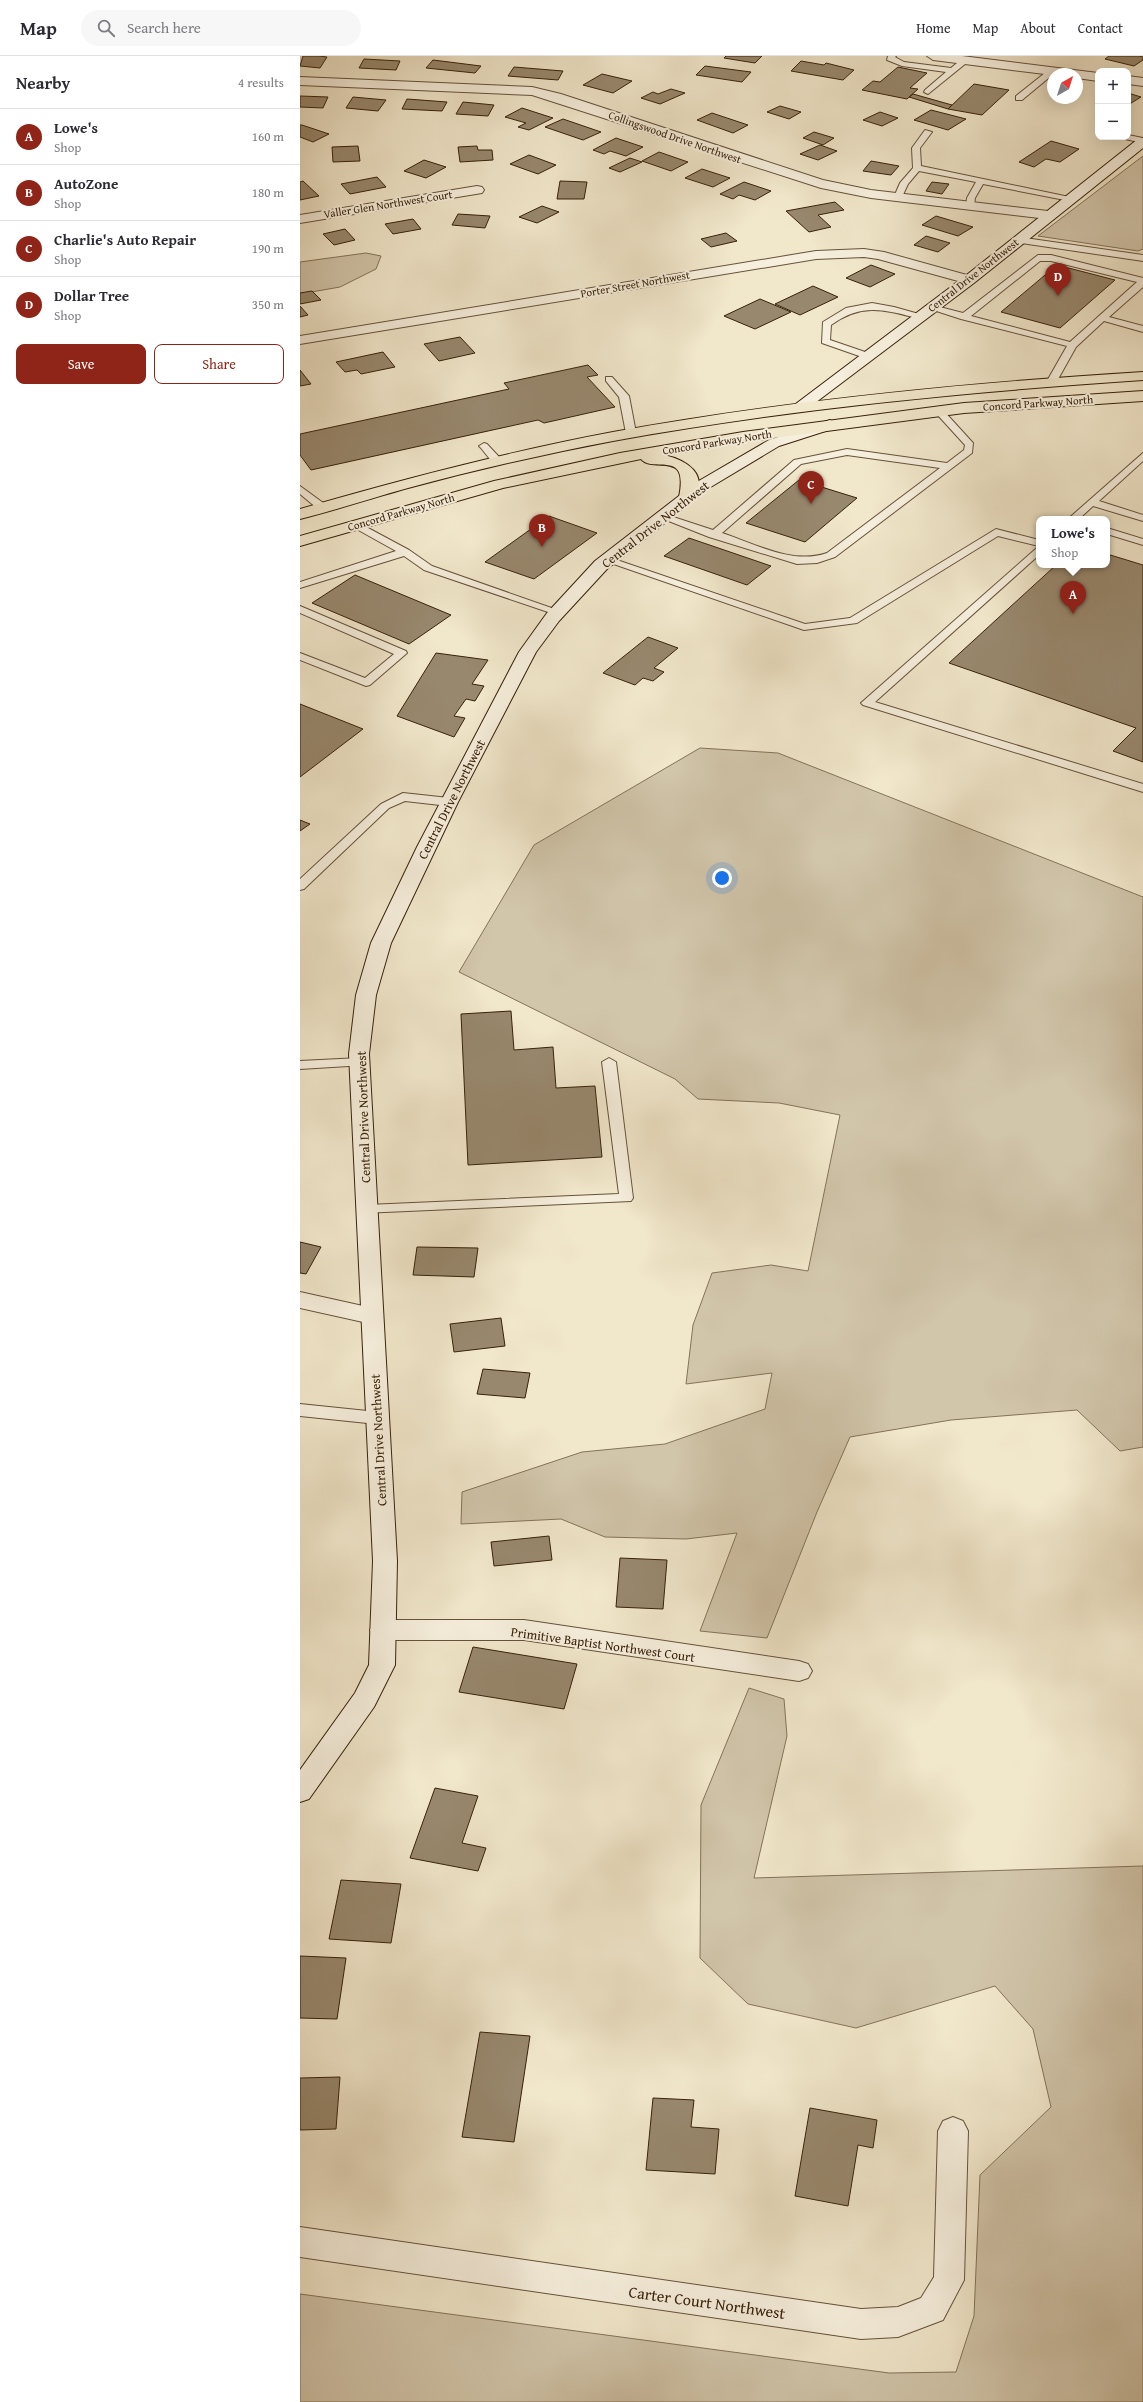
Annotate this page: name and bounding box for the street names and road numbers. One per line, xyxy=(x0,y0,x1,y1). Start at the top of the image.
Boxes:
street label: Collingswood Drive Northwest xyxy=(606,107,744,167)
street label: Valler Glen Northwest Court xyxy=(322,186,454,222)
street label: Central Drive Northwest xyxy=(924,234,1022,316)
street label: Porter Street Northwest xyxy=(579,266,691,301)
street label: Concord Parkway North xyxy=(982,391,1094,415)
street label: Concord Parkway North xyxy=(661,425,774,459)
street label: Central Drive Northwest xyxy=(597,476,714,573)
street label: Concord Parkway North xyxy=(346,489,457,535)
street label: Central Drive Northwest xyxy=(413,736,490,862)
street label: Central Drive Northwest xyxy=(352,1050,375,1183)
street label: Central Drive Northwest xyxy=(366,1373,391,1506)
street label: Primitive Baptist Northwest Court xyxy=(510,1622,697,1667)
street label: Carter Court Northwest xyxy=(627,2279,787,2325)

